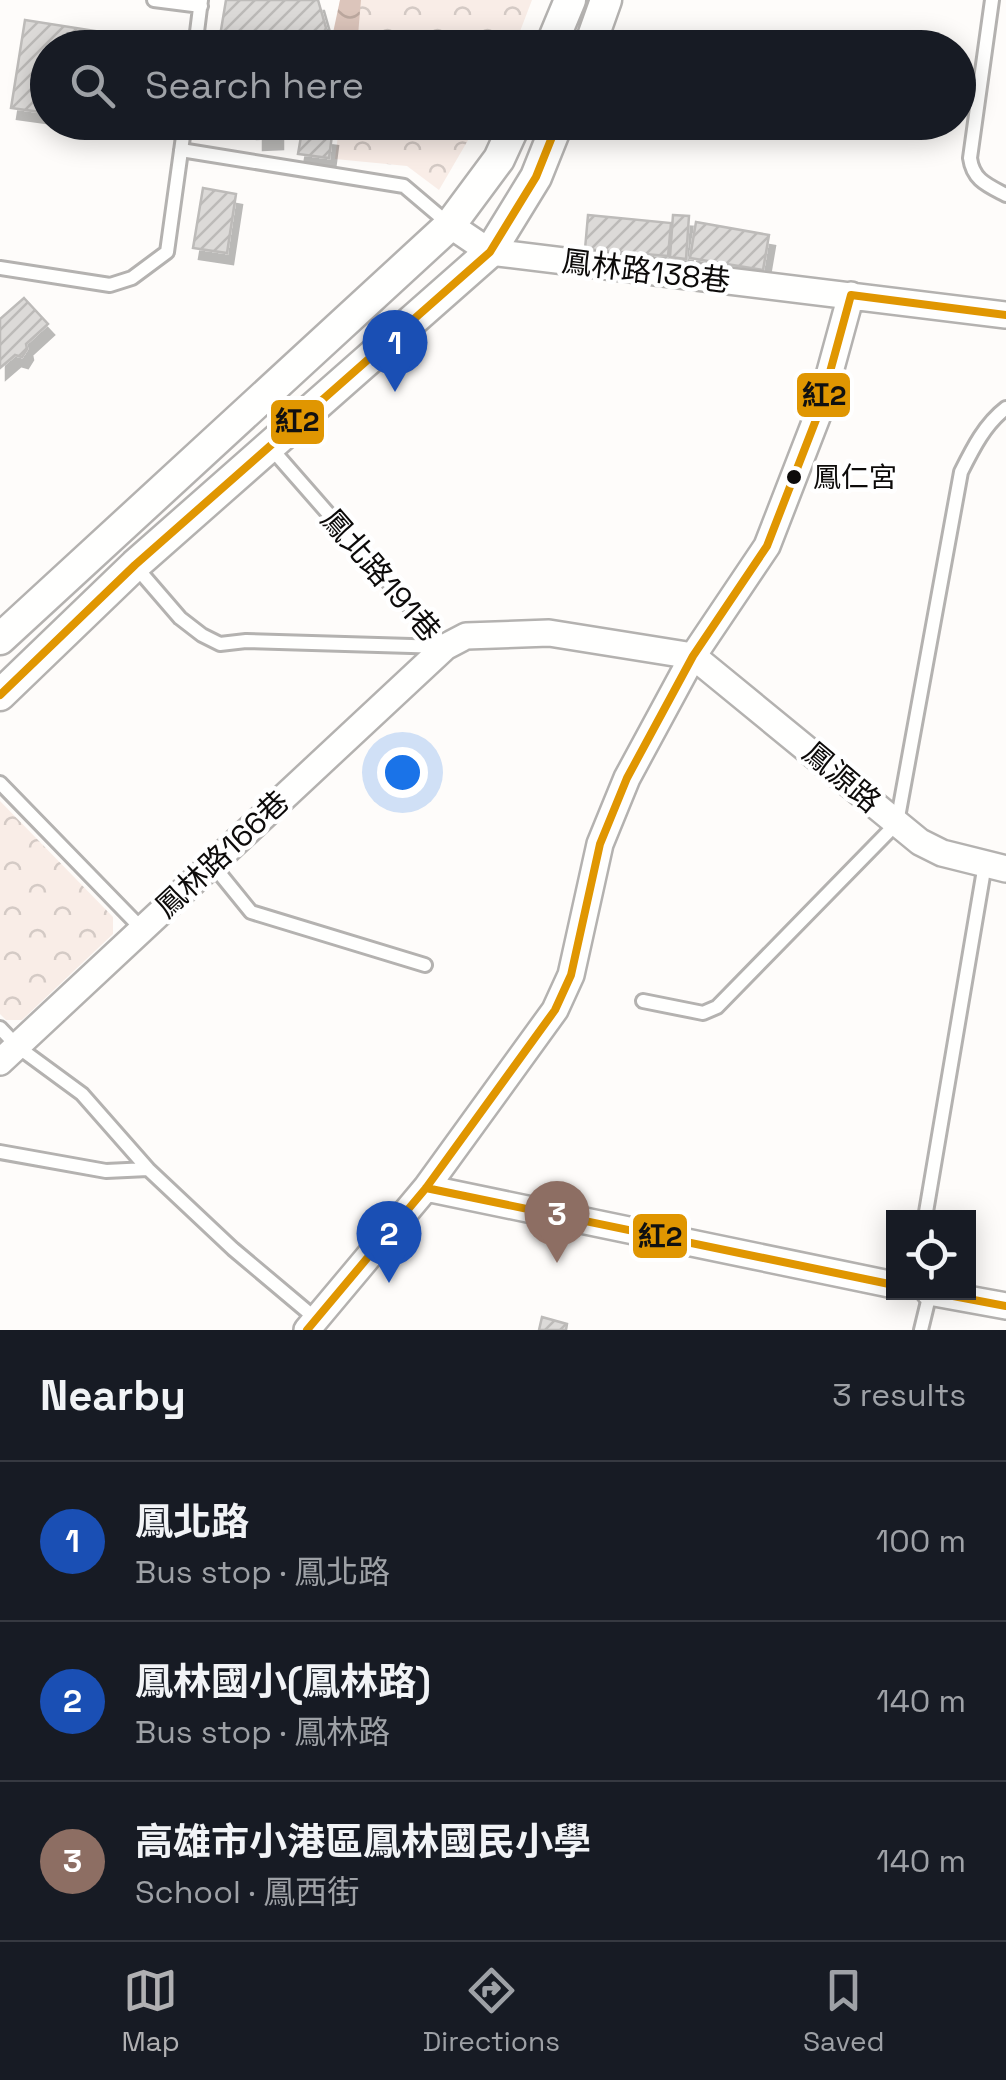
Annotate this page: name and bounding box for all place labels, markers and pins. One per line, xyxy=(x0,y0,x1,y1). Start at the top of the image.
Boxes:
pin: 1 xyxy=(362,310,428,392)
place label: 鳳仁宮 xyxy=(813,459,897,495)
marker: 鳳仁宮 xyxy=(784,467,804,487)
pin: 3 xyxy=(524,1180,590,1263)
pin: 2 xyxy=(356,1200,422,1283)

